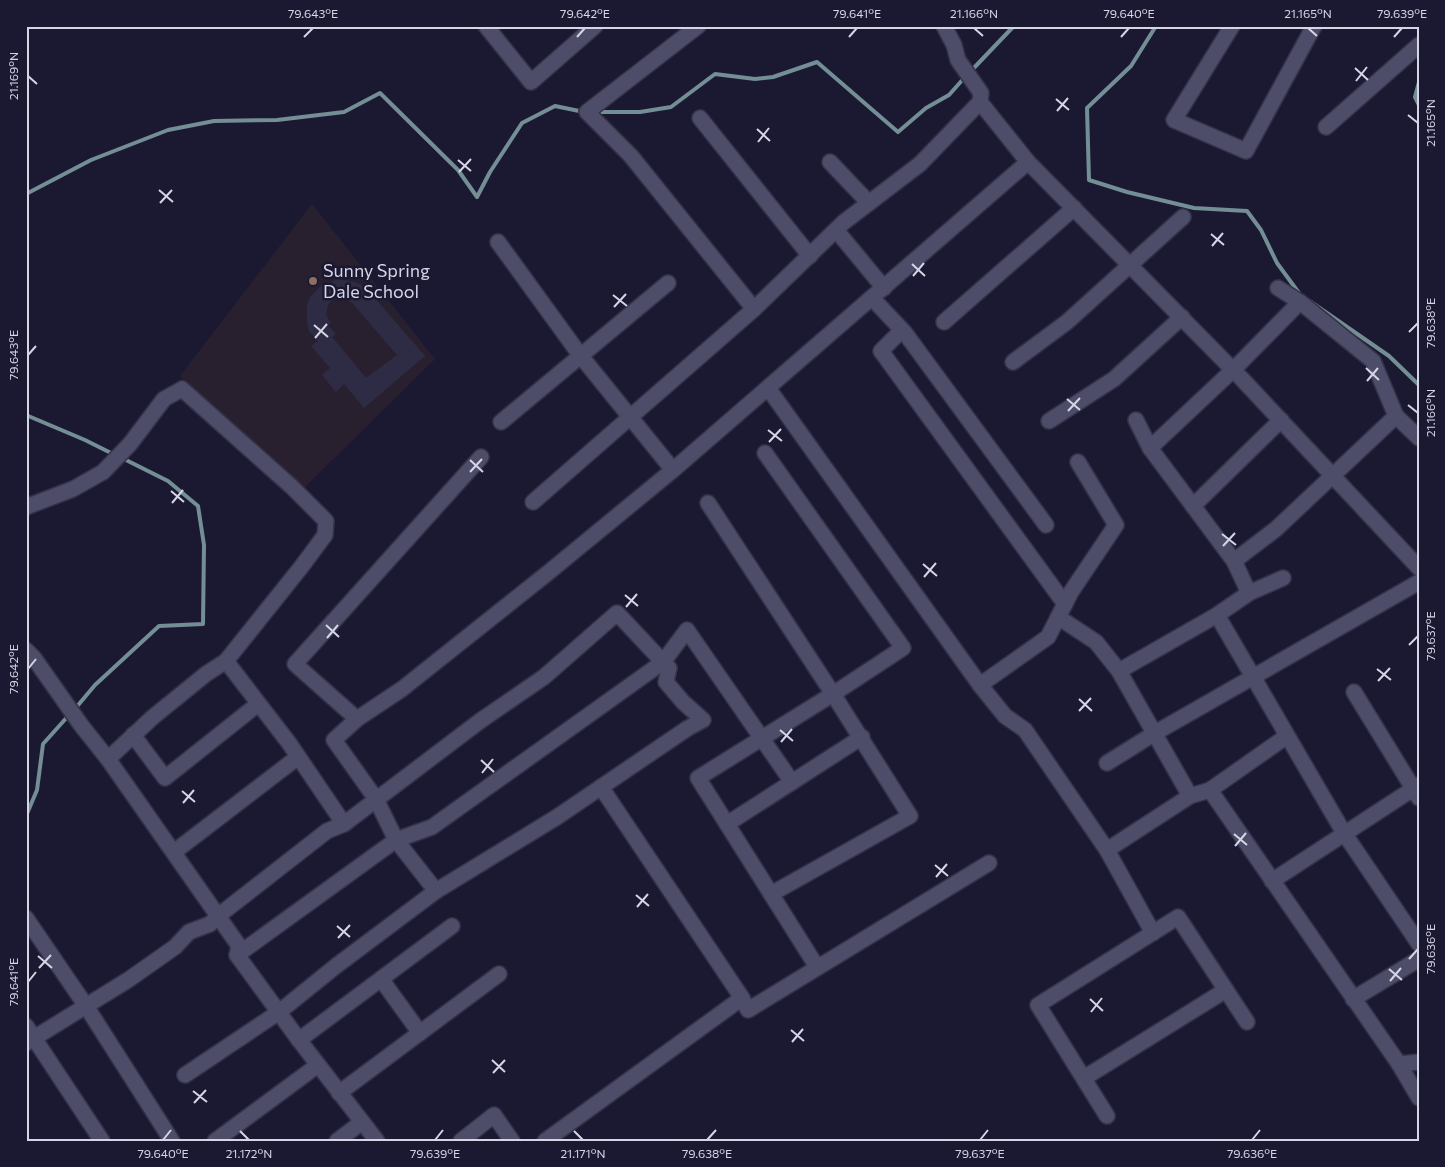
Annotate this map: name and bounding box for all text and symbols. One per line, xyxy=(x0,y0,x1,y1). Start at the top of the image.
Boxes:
text: 79.643°E xyxy=(288,6,338,20)
text: 79.642°E xyxy=(560,6,610,20)
text: 79.641°E xyxy=(833,6,881,20)
text: 21.166°N xyxy=(950,6,998,20)
text: 79.640°E xyxy=(1103,6,1155,20)
text: 21.165°N xyxy=(1284,6,1332,20)
text: 79.639°E xyxy=(1377,6,1427,20)
text: 21.169°N xyxy=(6,52,20,100)
text: 21.165°N xyxy=(1423,99,1437,147)
place label: Sunny Spring Dale School xyxy=(323,259,430,302)
marker: Sunny Spring Dale School xyxy=(307,275,319,287)
text: 79.638°E xyxy=(1423,298,1437,348)
text: 79.643°E xyxy=(6,330,20,380)
text: 21.166°N xyxy=(1423,389,1437,437)
text: 79.637°E xyxy=(1423,611,1437,661)
text: 79.642°E xyxy=(6,644,20,694)
text: 79.636°E xyxy=(1423,924,1437,974)
text: 79.641°E xyxy=(6,958,20,1006)
text: 79.640°E xyxy=(137,1146,189,1160)
text: 21.172°N xyxy=(226,1146,272,1160)
text: 79.639°E xyxy=(410,1146,460,1160)
text: 21.171°N xyxy=(560,1146,606,1160)
text: 79.638°E xyxy=(682,1146,732,1160)
text: 79.637°E xyxy=(955,1146,1005,1160)
text: 79.636°E xyxy=(1227,1146,1277,1160)

